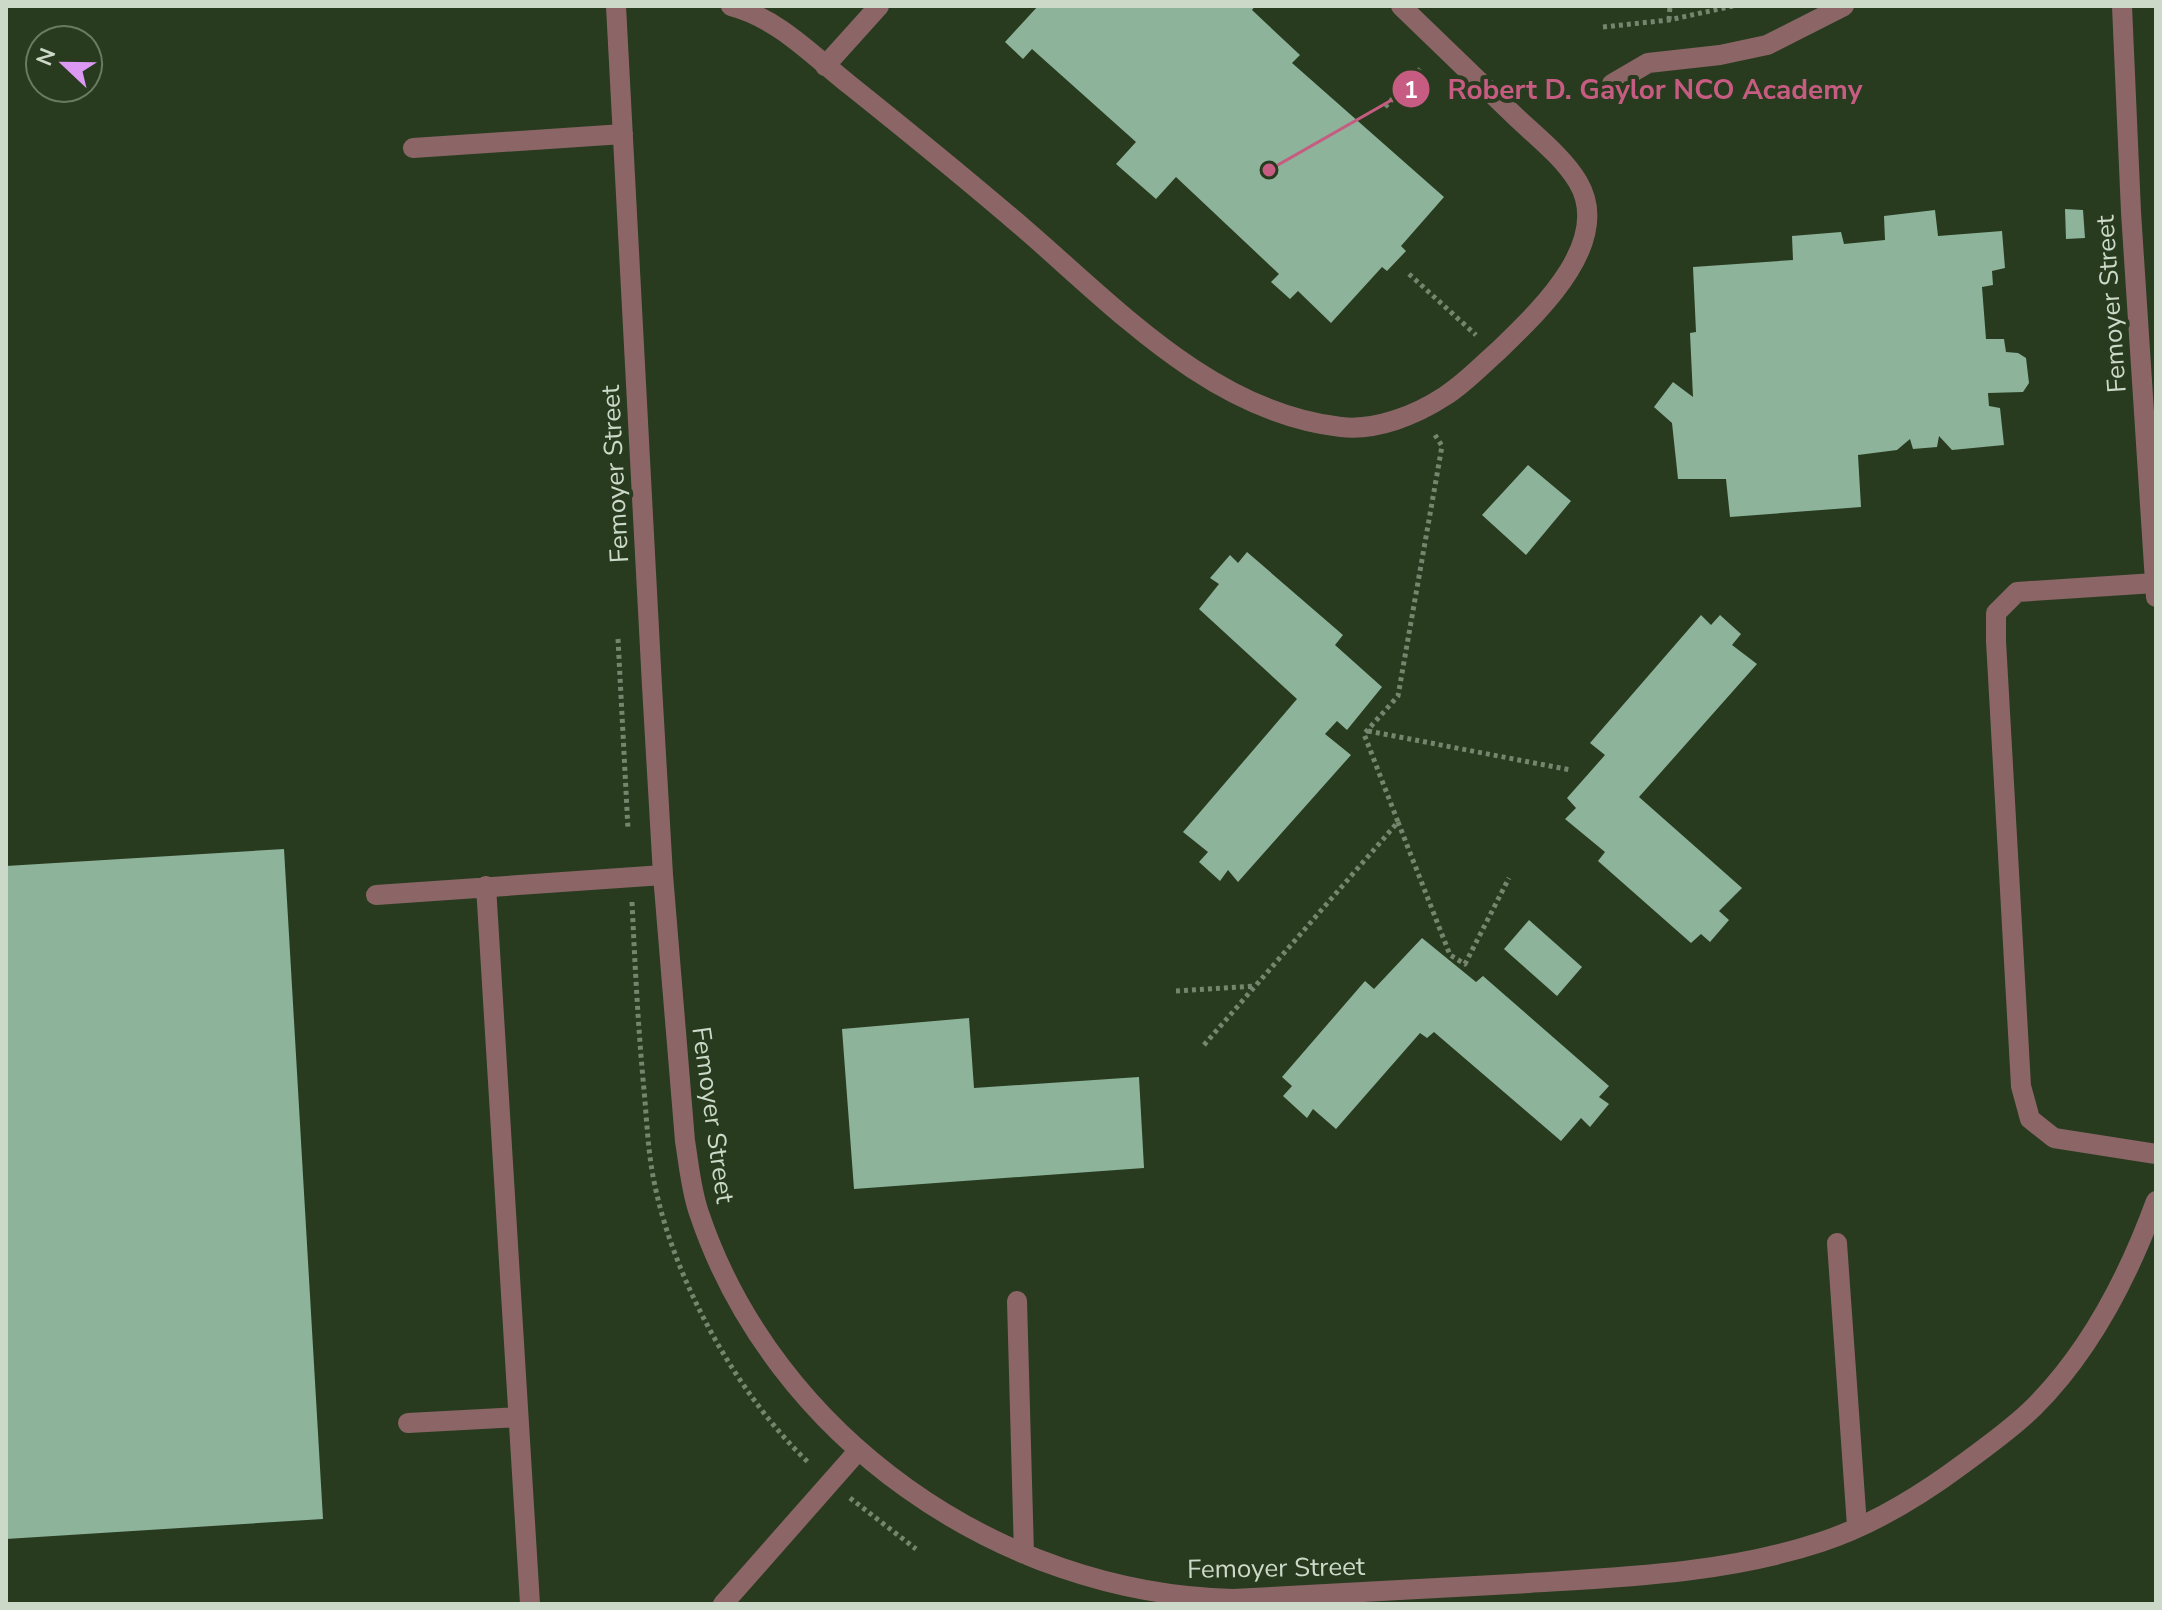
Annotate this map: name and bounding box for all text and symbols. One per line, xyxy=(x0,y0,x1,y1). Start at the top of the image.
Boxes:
north arrow xyxy=(24,24,104,104)
text: N xyxy=(29,44,63,70)
callout: Robert D. Gaylor NCO Academy xyxy=(1391,63,1878,115)
text: Robert D. Gaylor NCO Academy xyxy=(1448,71,1863,109)
text: 1 xyxy=(1404,74,1418,106)
street label: Femoyer Street xyxy=(2087,213,2135,394)
street label: Femoyer Street xyxy=(593,383,637,564)
street label: Femoyer Street xyxy=(683,1024,743,1206)
street label: Femoyer Street xyxy=(1187,1549,1366,1587)

